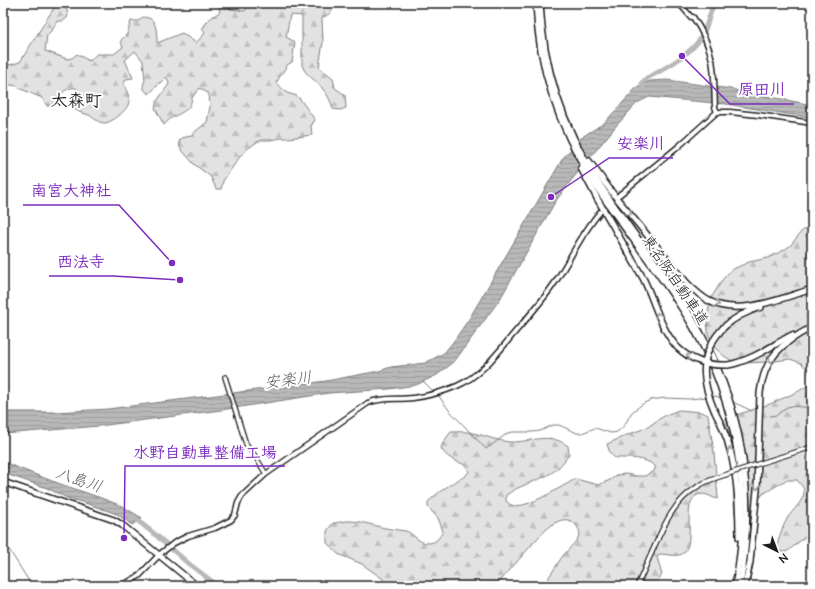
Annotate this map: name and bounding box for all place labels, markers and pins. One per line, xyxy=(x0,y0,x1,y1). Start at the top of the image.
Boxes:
callout: 原田川 xyxy=(730,76,794,104)
callout: 安楽川 xyxy=(609,130,673,158)
callout: 南宮大神社 xyxy=(23,177,119,205)
callout: 西法寺 xyxy=(49,248,113,276)
callout: 水野自動車整備工場 xyxy=(125,438,285,466)

